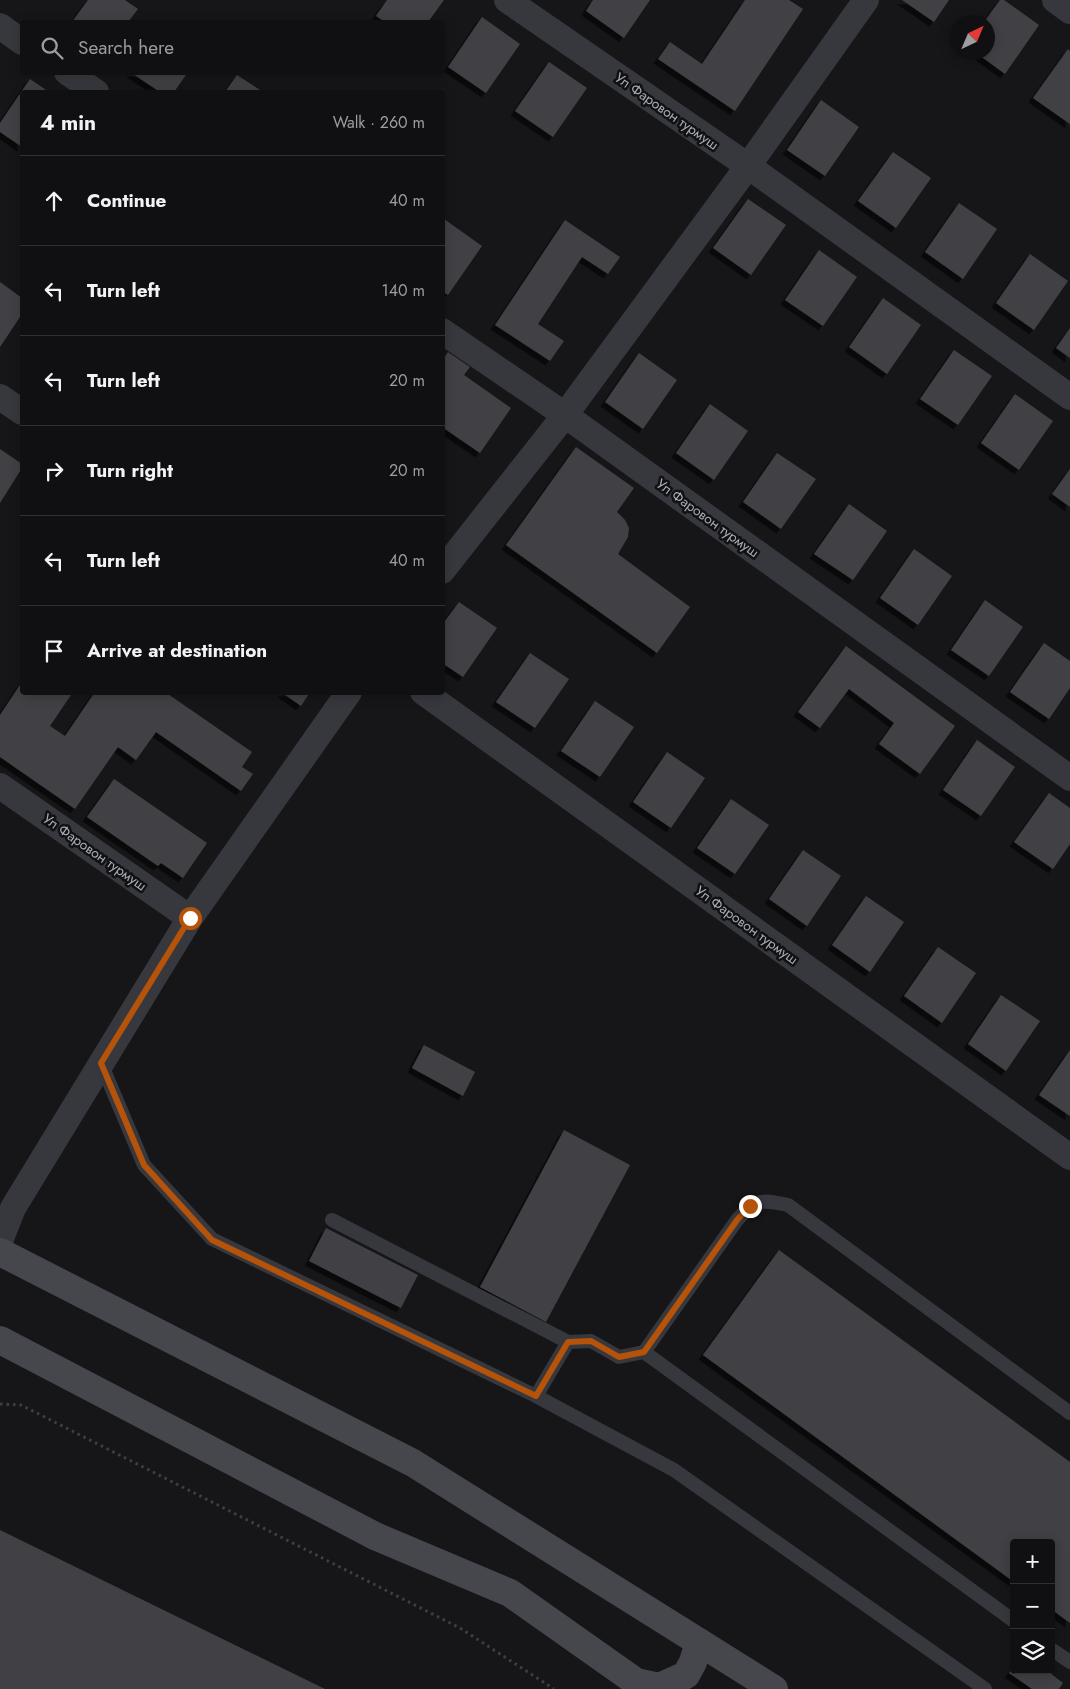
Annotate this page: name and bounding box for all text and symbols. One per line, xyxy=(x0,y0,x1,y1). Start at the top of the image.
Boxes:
north arrow xyxy=(950,15,995,60)
search box xyxy=(20,20,445,75)
icon: search xyxy=(38,34,66,62)
text: Search here xyxy=(78,34,174,61)
street label: Ул Фаровон турмуш xyxy=(611,68,723,154)
text: 4 min xyxy=(40,108,96,138)
text: Walk · 260 m xyxy=(333,111,425,134)
icon: ahead xyxy=(40,187,68,215)
text: Continue xyxy=(87,187,166,214)
text: 40 m xyxy=(389,189,425,212)
icon: left xyxy=(40,277,68,305)
text: Turn left xyxy=(87,277,160,304)
text: 140 m xyxy=(382,279,425,302)
icon: left xyxy=(40,367,68,395)
text: Turn left xyxy=(87,367,160,394)
text: 20 m xyxy=(389,369,425,392)
icon: right xyxy=(40,457,68,485)
text: Turn right xyxy=(87,457,173,484)
text: 20 m xyxy=(389,459,425,482)
street label: Ул Фаровон турмуш xyxy=(653,474,763,562)
icon: left xyxy=(40,547,68,575)
text: Turn left xyxy=(87,547,160,574)
text: 40 m xyxy=(389,549,425,572)
icon: arrive xyxy=(40,637,68,665)
text: Arrive at destination xyxy=(87,637,267,664)
street label: Ул Фаровон турмуш xyxy=(39,809,151,895)
street label: Ул Фаровон турмуш xyxy=(692,881,802,969)
route start xyxy=(179,907,202,930)
route end xyxy=(739,1195,762,1218)
map controls xyxy=(1010,1539,1055,1674)
button: + xyxy=(1010,1539,1055,1584)
button: − xyxy=(1010,1584,1055,1629)
button: layers xyxy=(1010,1629,1055,1674)

